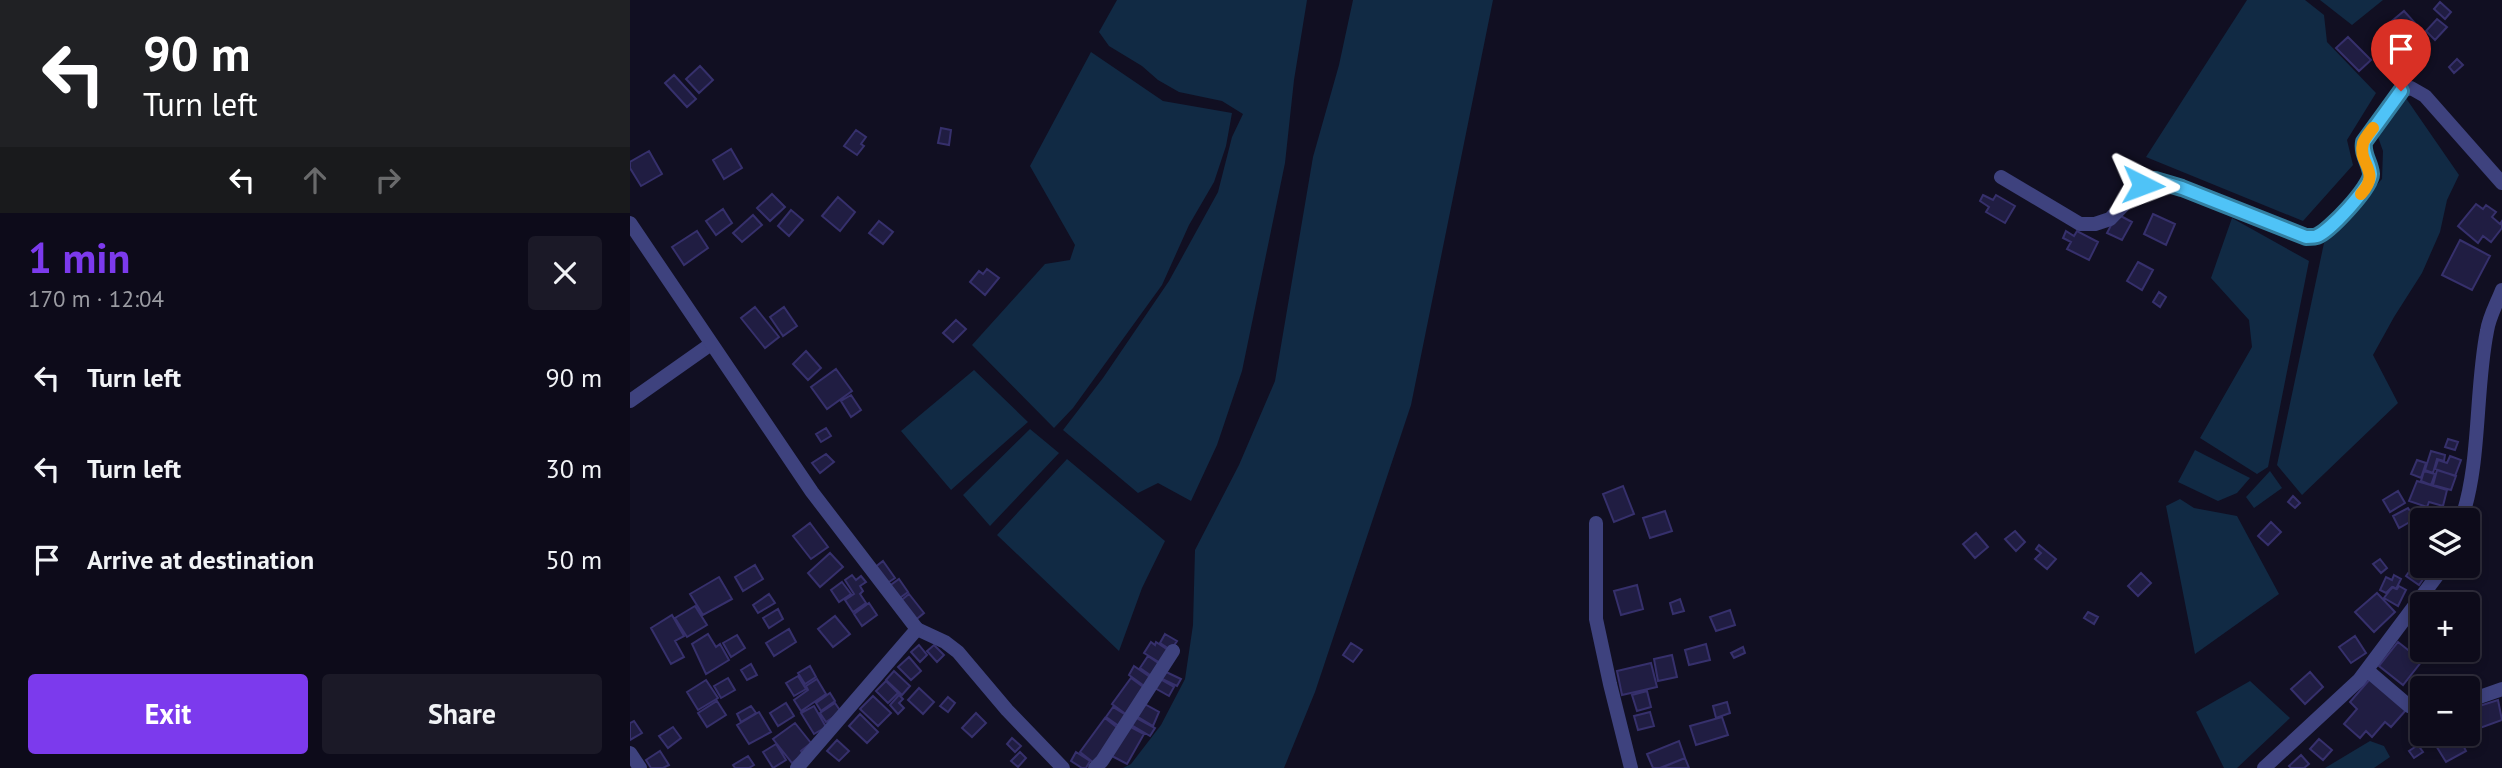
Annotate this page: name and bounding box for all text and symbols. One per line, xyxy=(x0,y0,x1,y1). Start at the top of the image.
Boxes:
pin xyxy=(2371,19,2431,91)
text: 90 m xyxy=(143,21,250,85)
icon: left xyxy=(28,28,119,119)
icon: arrive xyxy=(2382,30,2420,68)
text: Turn left xyxy=(143,83,258,125)
position arrow xyxy=(2106,148,2180,222)
icon: left xyxy=(223,161,261,199)
icon: ahead xyxy=(296,161,334,199)
icon: right xyxy=(369,161,407,199)
text: 1 min xyxy=(28,230,130,285)
button: close xyxy=(528,236,602,310)
text: 170 m · 12:04 xyxy=(28,284,164,313)
icon: left xyxy=(28,359,66,397)
text: Turn left xyxy=(87,361,181,394)
text: 90 m xyxy=(546,361,602,394)
icon: left xyxy=(28,450,66,488)
text: Turn left xyxy=(87,452,181,485)
text: 30 m xyxy=(546,452,602,485)
map controls xyxy=(2410,508,2480,746)
button: layers xyxy=(2410,508,2480,578)
icon: arrive xyxy=(28,541,66,579)
text: Arrive at destination xyxy=(87,543,314,576)
text: 50 m xyxy=(546,543,602,576)
button: + xyxy=(2410,592,2480,662)
button: Exit xyxy=(28,674,308,754)
button: Share xyxy=(322,674,602,754)
button: − xyxy=(2410,676,2480,746)

